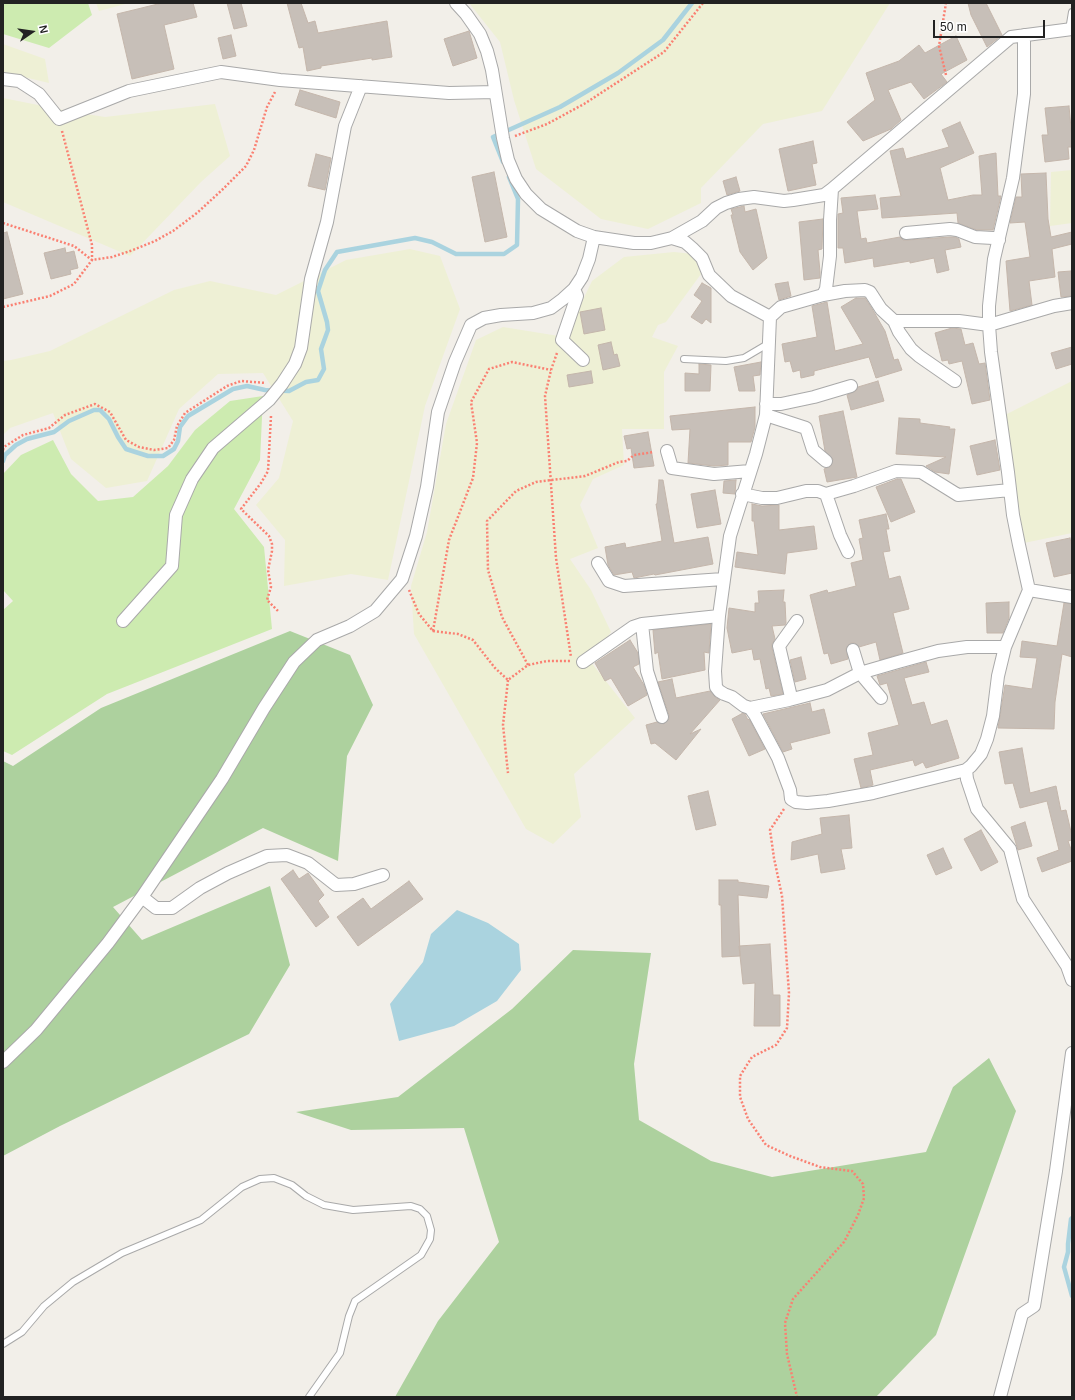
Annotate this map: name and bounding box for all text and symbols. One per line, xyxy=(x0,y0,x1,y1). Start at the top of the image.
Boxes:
north arrow xyxy=(12,12,52,52)
scale bar xyxy=(935,12,1047,38)
text: 50 m xyxy=(940,20,967,34)
text: N xyxy=(37,24,50,35)

